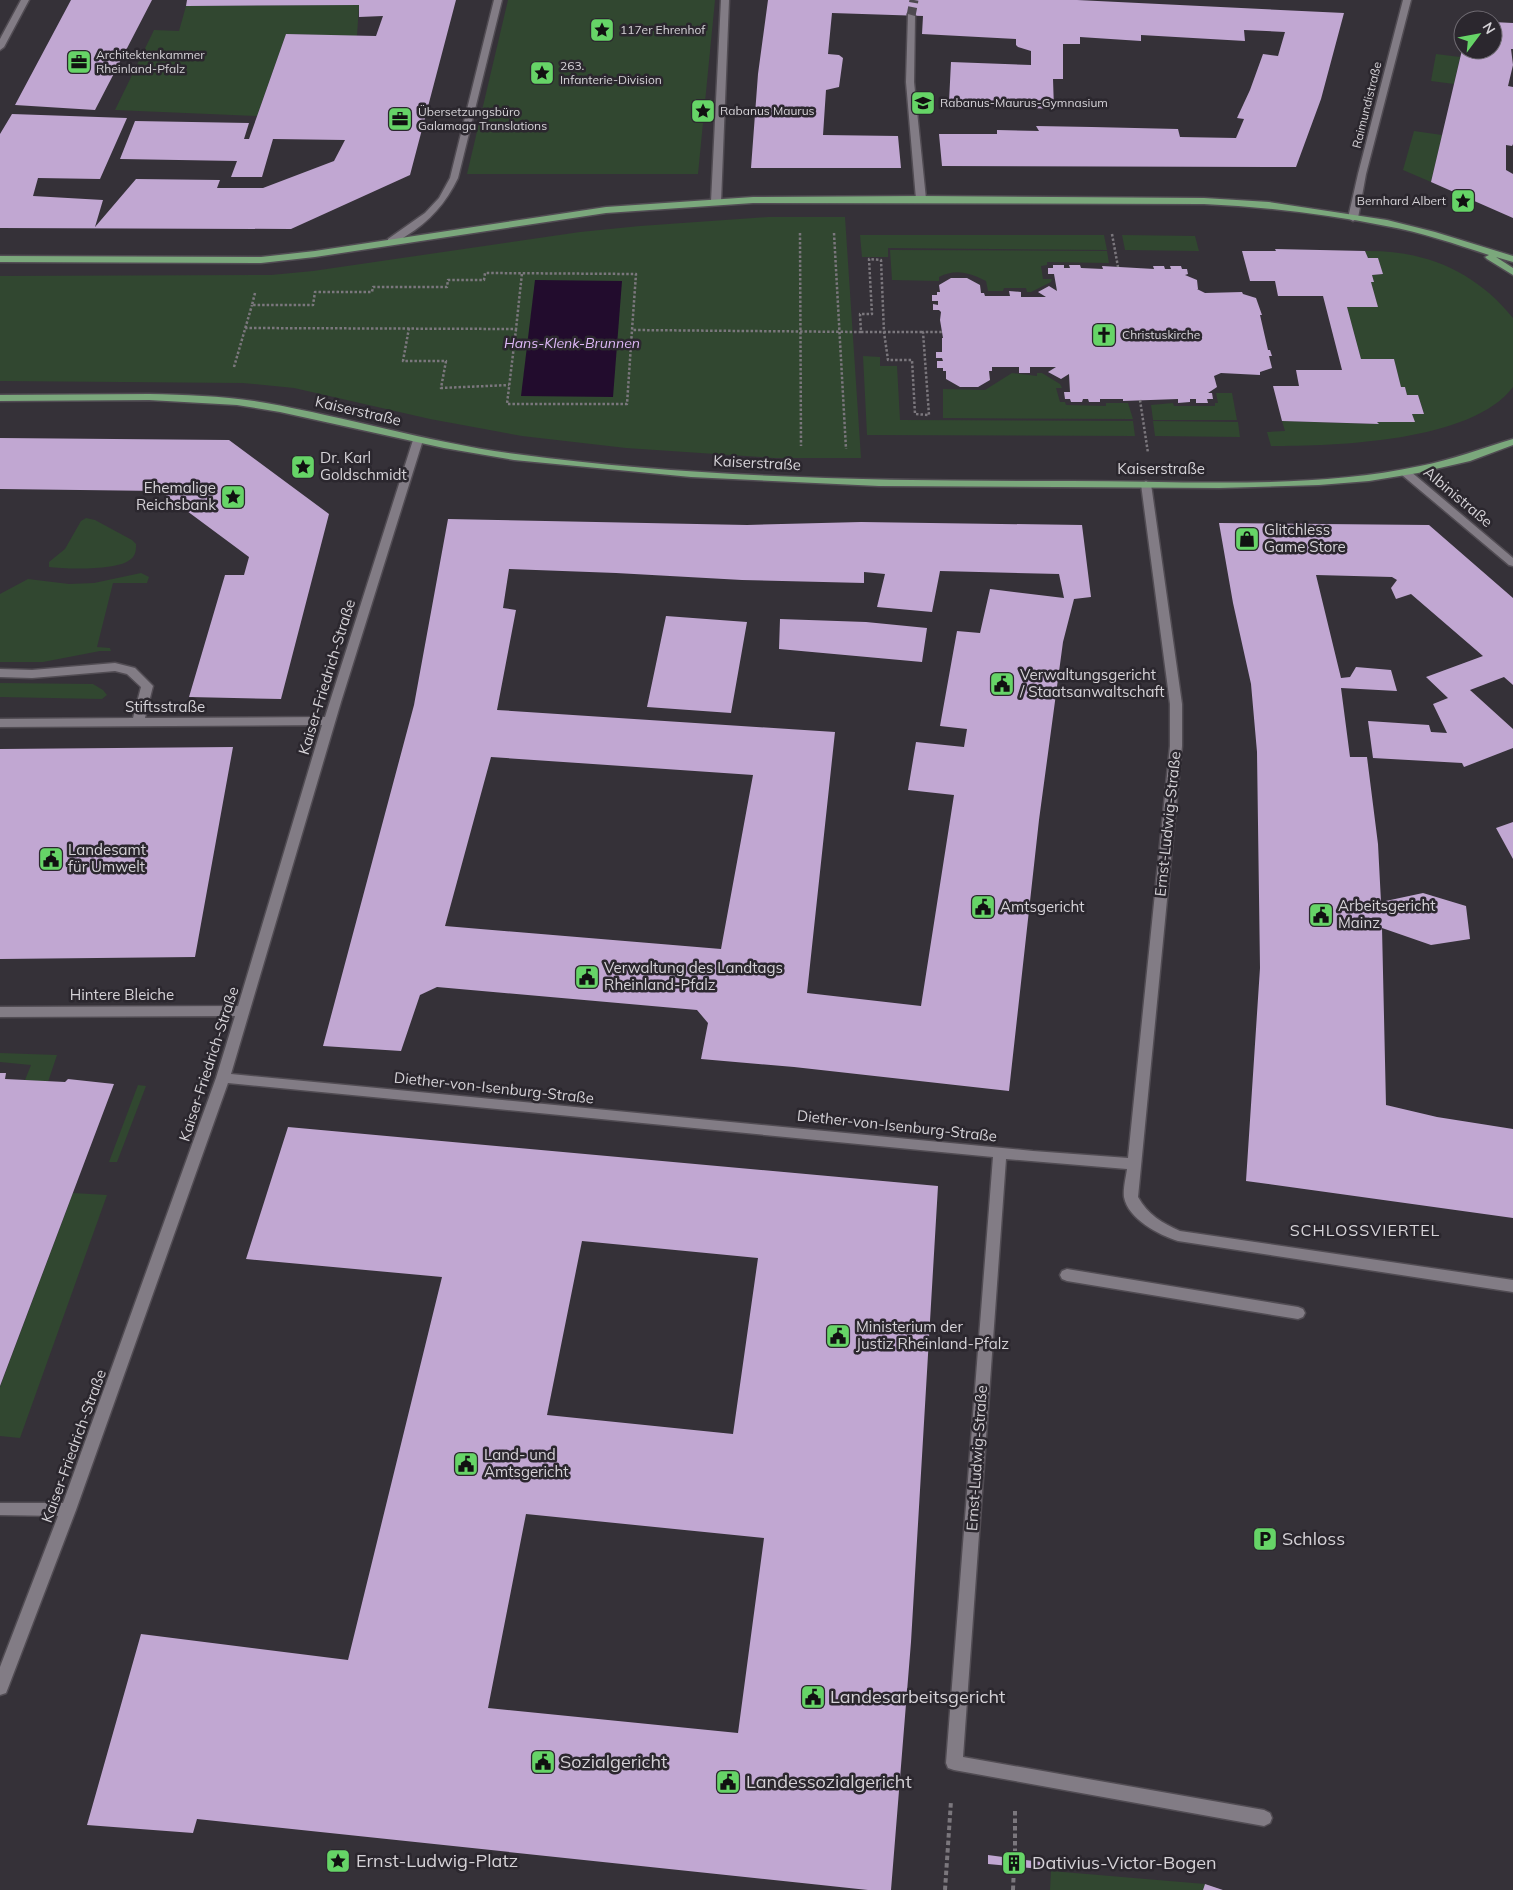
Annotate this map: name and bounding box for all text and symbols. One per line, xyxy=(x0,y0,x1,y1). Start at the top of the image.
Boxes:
north arrow xyxy=(1453,10,1503,60)
place icon: 117er Ehrenhof xyxy=(589,17,615,43)
text: N xyxy=(1479,19,1499,37)
place label: 117er Ehrenhof xyxy=(620,22,706,37)
place label: Architektenkammer Rheinland-Pfalz xyxy=(96,47,205,76)
office icon: Architektenkammer Rheinland-Pfalz xyxy=(66,49,92,75)
place label: 263. Infanterie-Division xyxy=(560,58,662,87)
place icon: 263. Infanterie-Division xyxy=(529,60,555,86)
street label: Raimundistraße xyxy=(1349,60,1385,150)
school or university icon: Rabanus-Maurus-Gymnasium xyxy=(910,90,936,116)
place label: Rabanus-Maurus-Gymnasium xyxy=(940,95,1108,110)
place icon: Rabanus Maurus xyxy=(690,98,716,124)
place label: Rabanus Maurus xyxy=(720,103,815,118)
place label: Übersetzungsbüro Galamaga Translations xyxy=(418,104,547,133)
office icon: Übersetzungsbüro Galamaga Translations xyxy=(387,106,413,132)
place icon: Bernhard Albert xyxy=(1450,188,1476,214)
place label: Bernhard Albert xyxy=(1357,193,1446,208)
church icon: Christuskirche xyxy=(1091,322,1117,348)
place label: Christuskirche xyxy=(1122,327,1200,342)
water label: Hans-Klenk-Brunnen xyxy=(504,334,640,352)
street label: Kaiserstraße xyxy=(313,391,403,430)
place label: Dr. Karl Goldschmidt xyxy=(320,448,407,484)
street label: Kaiserstraße xyxy=(713,451,801,474)
place icon: Dr. Karl Goldschmidt xyxy=(290,454,316,480)
street label: Kaiserstraße xyxy=(1117,459,1205,478)
street label: Albinistraße xyxy=(1420,462,1497,531)
place label: Ehemalige Reichsbank xyxy=(136,478,216,514)
place icon: Ehemalige Reichsbank xyxy=(220,484,246,510)
place label: Glitchless Game Store xyxy=(1264,520,1346,556)
shop icon: Glitchless Game Store xyxy=(1234,526,1260,552)
street label: Kaiser-Friedrich-Straße xyxy=(294,597,359,757)
place label: Verwaltungsgericht / Staatsanwaltschaft xyxy=(1019,665,1165,701)
public building icon: Verwaltungsgericht / Staatsanwaltschaft xyxy=(989,671,1015,697)
street label: Stiftsstraße xyxy=(125,697,205,716)
street label: Ernst-Ludwig-Straße xyxy=(1150,750,1185,898)
place label: Landesamt für Umwelt xyxy=(68,840,146,876)
public building icon: Landesamt für Umwelt xyxy=(38,846,64,872)
public building icon: Amtsgericht xyxy=(970,894,996,920)
place label: Arbeitsgericht Mainz xyxy=(1338,896,1436,932)
place label: Amtsgericht xyxy=(1000,897,1085,916)
public building icon: Arbeitsgericht Mainz xyxy=(1308,902,1334,928)
place label: Verwaltung des Landtags Rheinland-Pfalz xyxy=(604,958,783,994)
public building icon: Verwaltung des Landtags Rheinland-Pfalz xyxy=(574,964,600,990)
street label: Kaiser-Friedrich-Straße xyxy=(175,984,243,1144)
street label: Hintere Bleiche xyxy=(70,985,174,1004)
street label: Diether-von-Isenburg-Straße xyxy=(393,1068,595,1107)
street label: Diether-von-Isenburg-Straße xyxy=(796,1106,998,1145)
district label: SCHLOSSVIERTEL xyxy=(1290,1220,1440,1240)
place label: Ministerium der Justiz Rheinland-Pfalz xyxy=(856,1317,1009,1353)
public building icon: Ministerium der Justiz Rheinland-Pfalz xyxy=(825,1323,851,1349)
street label: Kaiser-Friedrich-Straße xyxy=(37,1367,110,1525)
street label: Ernst-Ludwig-Straße xyxy=(962,1384,991,1531)
place label: Land- und Amtsgericht xyxy=(484,1445,569,1481)
public building icon: Land- und Amtsgericht xyxy=(453,1451,479,1477)
parking icon: Schloss xyxy=(1252,1526,1278,1552)
place label: Schloss xyxy=(1282,1527,1345,1550)
public building icon: Landesarbeitsgericht xyxy=(800,1684,826,1710)
place label: Landesarbeitsgericht xyxy=(830,1685,1005,1708)
public building icon: Sozialgericht xyxy=(530,1749,556,1775)
place label: Sozialgericht xyxy=(560,1750,667,1773)
public building icon: Landessozialgericht xyxy=(715,1769,741,1795)
place label: Landessozialgericht xyxy=(746,1770,912,1793)
place icon: Ernst-Ludwig-Platz xyxy=(325,1848,351,1874)
place label: Ernst-Ludwig-Platz xyxy=(356,1849,518,1872)
building icon: Dativius-Victor-Bogen xyxy=(1001,1850,1027,1876)
place label: Dativius-Victor-Bogen xyxy=(1032,1851,1217,1874)

